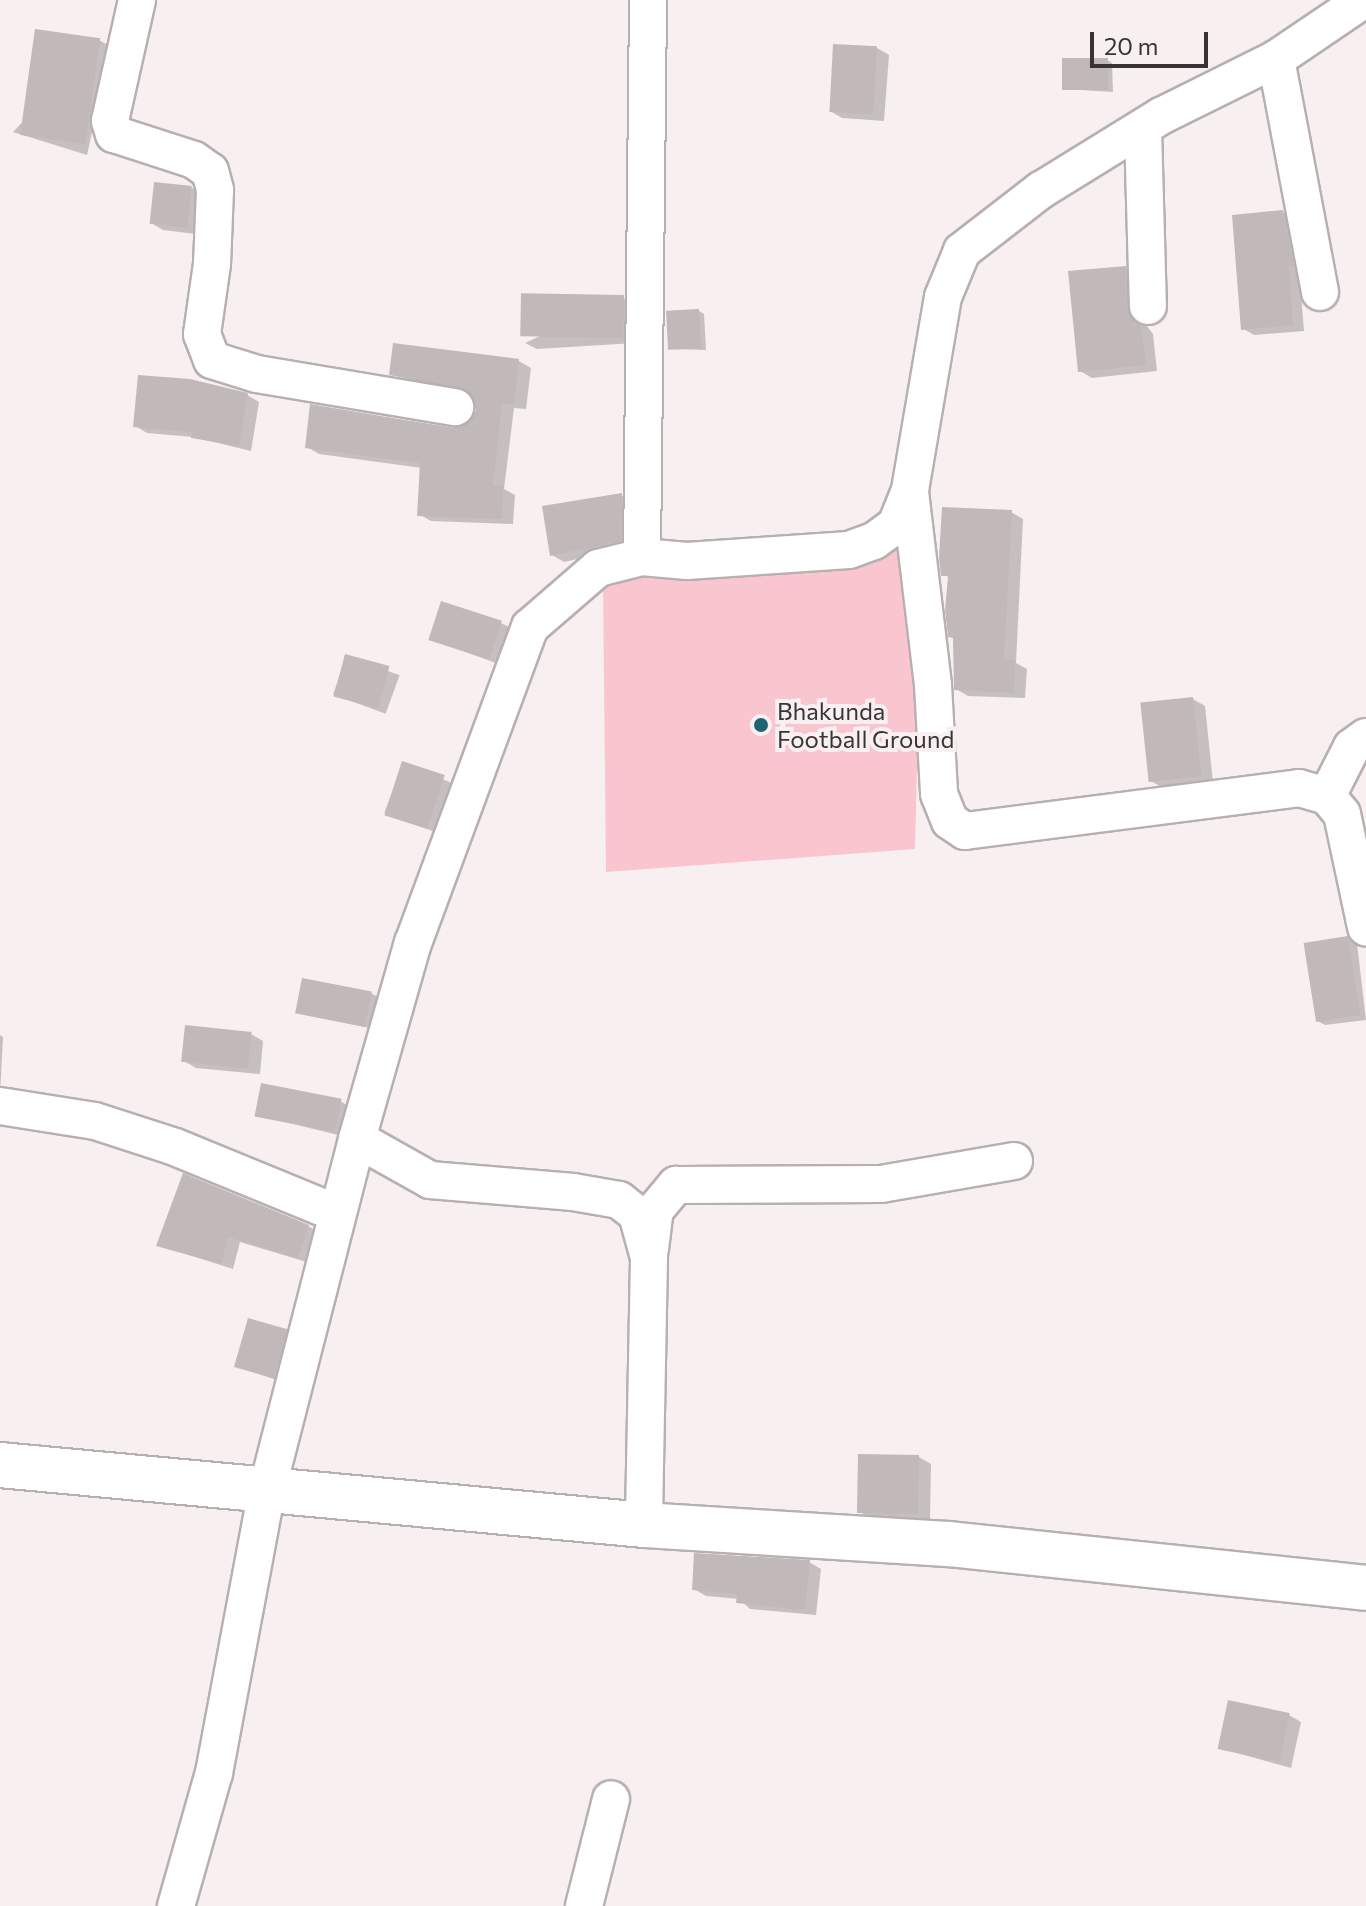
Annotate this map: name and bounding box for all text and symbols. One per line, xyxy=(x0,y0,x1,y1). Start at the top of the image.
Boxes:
scale bar xyxy=(1094,16,1212,66)
text: 20 m xyxy=(1104,31,1158,60)
place label: Bhakunda Football Ground xyxy=(777,697,954,753)
marker: Bhakunda Football Ground xyxy=(752,716,770,734)

